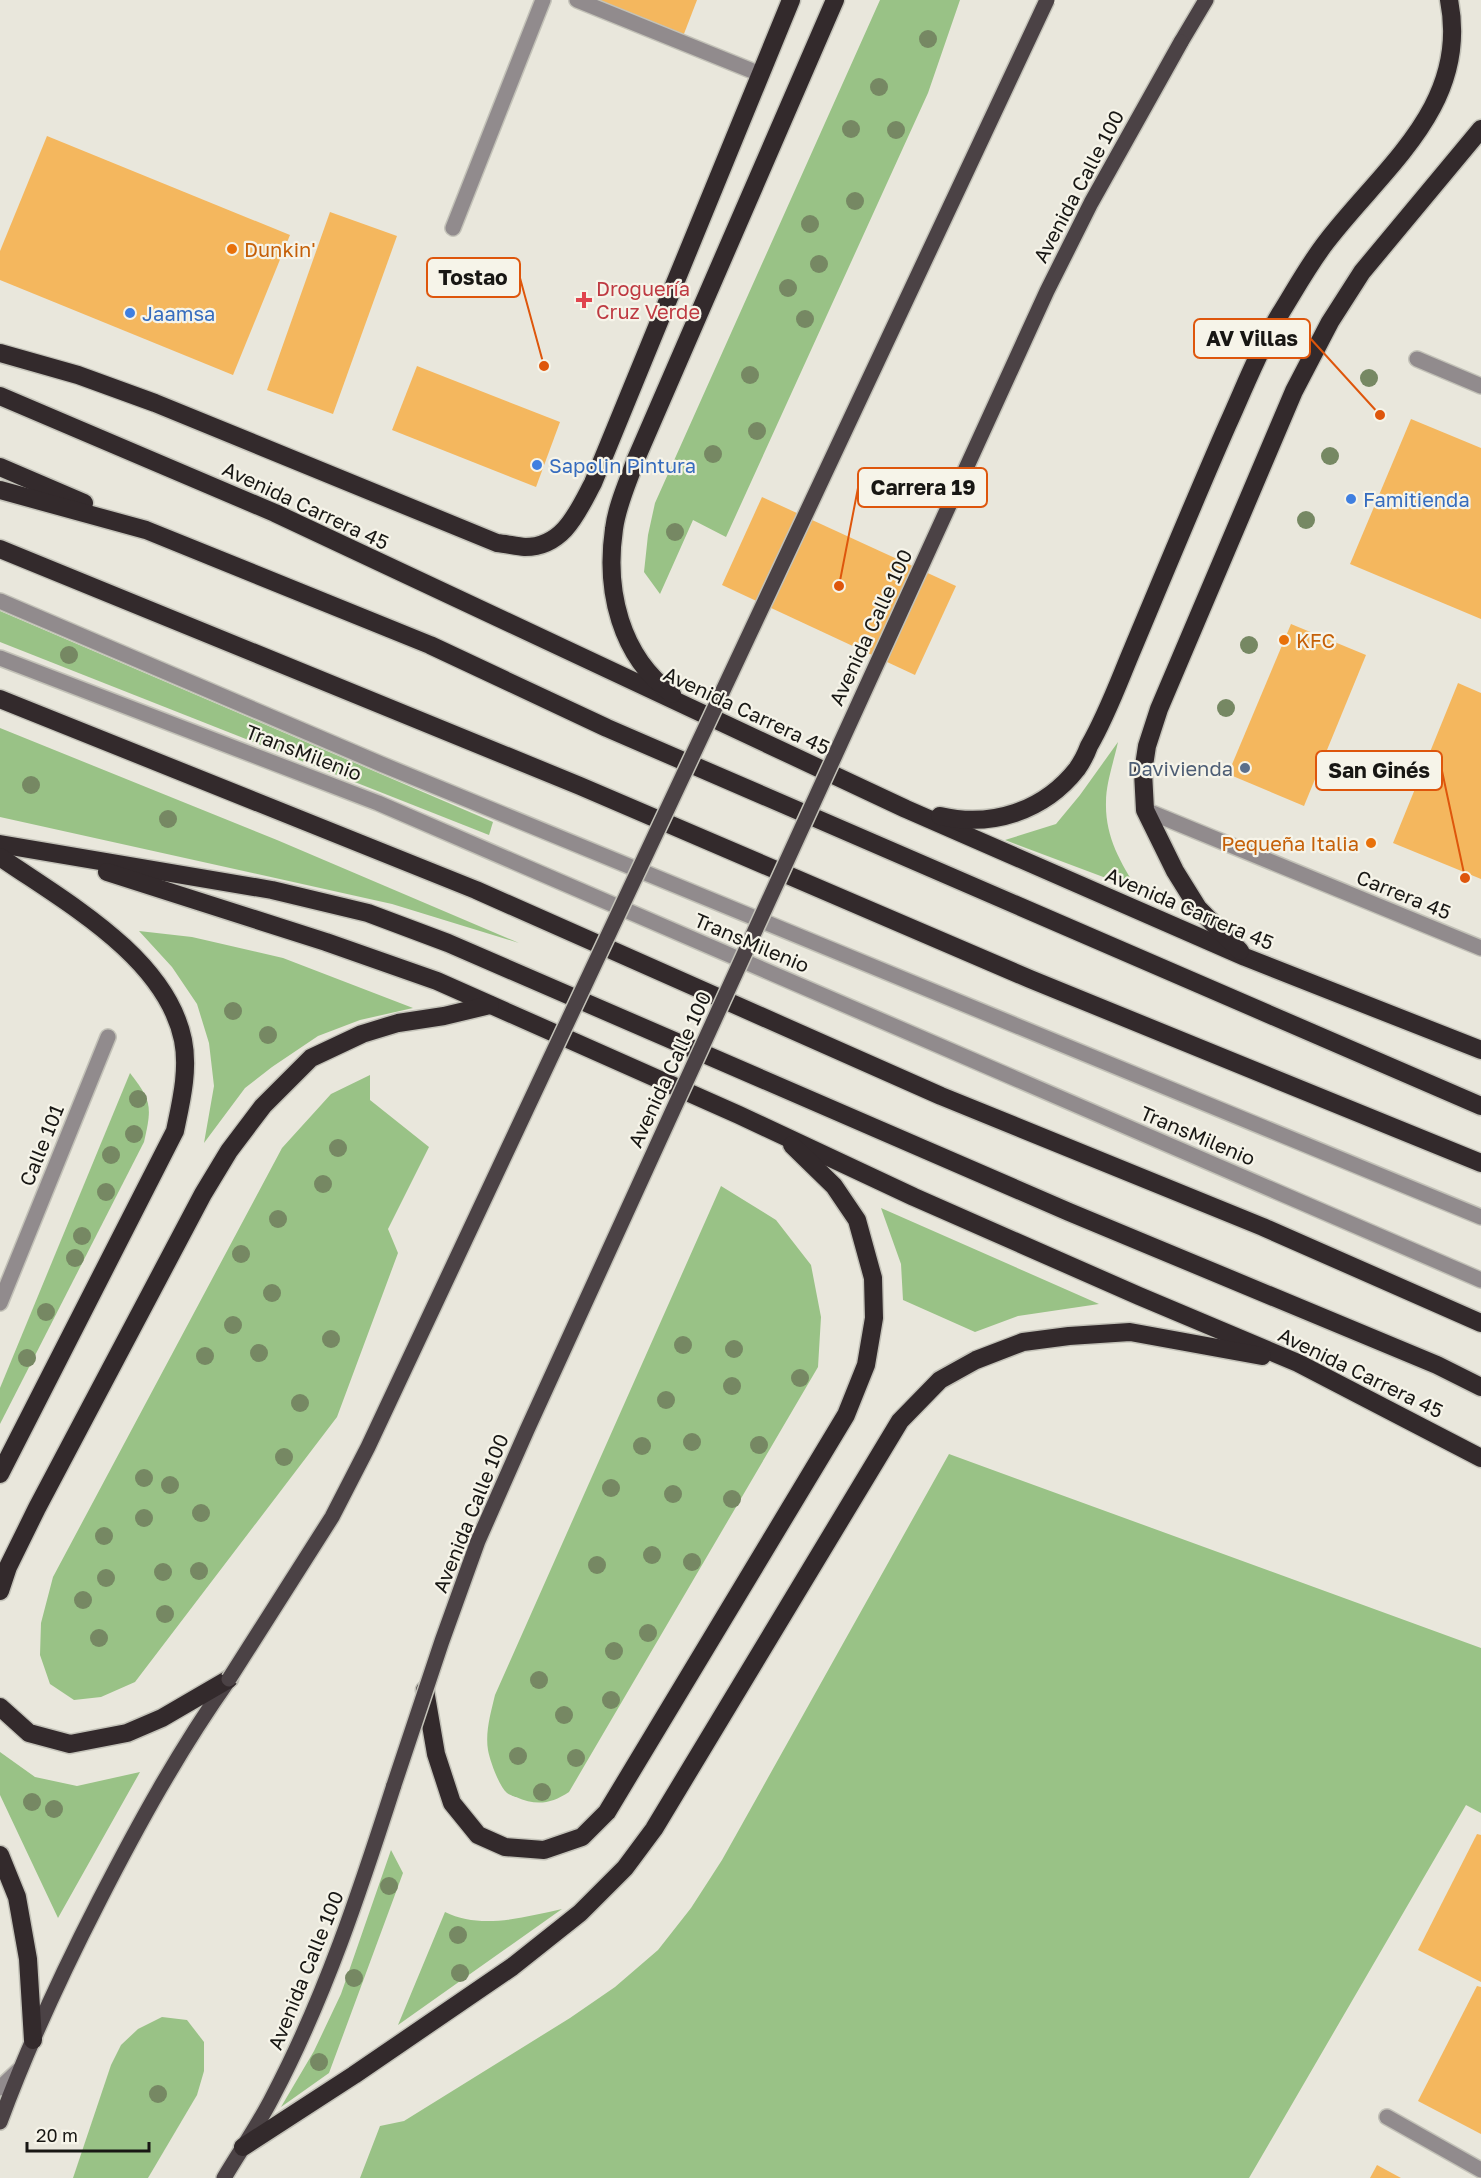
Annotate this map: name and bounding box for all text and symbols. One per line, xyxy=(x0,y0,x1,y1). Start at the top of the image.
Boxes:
street label: Avenida Calle 100 xyxy=(1028,106,1128,266)
place label: Dunkin' xyxy=(244,237,316,261)
marker: Dunkin' xyxy=(225,242,239,256)
callout: Tostao xyxy=(427,258,520,297)
text: Tostao xyxy=(438,264,508,290)
place label: Droguería Cruz Verde xyxy=(596,276,700,323)
marker: Droguería Cruz Verde xyxy=(577,293,591,307)
place label: Jaamsa xyxy=(142,301,215,325)
marker: Jaamsa xyxy=(123,306,137,320)
callout: AV Villas xyxy=(1194,319,1310,358)
text: AV Villas xyxy=(1206,325,1298,351)
place label: Sapolin Pintura xyxy=(549,453,696,477)
street label: Avenida Carrera 45 xyxy=(219,456,393,554)
marker: Sapolin Pintura xyxy=(530,458,544,472)
callout: Carrera 19 xyxy=(858,468,987,507)
text: Carrera 19 xyxy=(870,474,976,500)
place label: Famitienda xyxy=(1363,487,1470,511)
marker: Famitienda xyxy=(1344,492,1358,506)
street label: Avenida Calle 100 xyxy=(823,545,917,709)
place label: KFC xyxy=(1296,628,1335,652)
marker: KFC xyxy=(1277,633,1291,647)
street label: Avenida Carrera 45 xyxy=(660,661,834,759)
street label: TransMilenio xyxy=(243,719,365,785)
callout: San Ginés xyxy=(1316,751,1442,790)
place label: Davivienda xyxy=(1127,756,1233,780)
text: San Ginés xyxy=(1328,757,1430,783)
marker: Davivienda xyxy=(1238,761,1252,775)
place label: Pequeña Italia xyxy=(1221,831,1359,855)
marker: Pequeña Italia xyxy=(1364,836,1378,850)
street label: Avenida Carrera 45 xyxy=(1102,862,1278,954)
street label: Carrera 45 xyxy=(1353,864,1455,924)
street label: TransMilenio xyxy=(691,907,813,977)
street label: Avenida Calle 100 xyxy=(622,987,716,1151)
street label: Calle 101 xyxy=(14,1100,68,1189)
street label: TransMilenio xyxy=(1137,1100,1259,1170)
street label: Avenida Carrera 45 xyxy=(1275,1322,1447,1422)
street label: Avenida Calle 100 xyxy=(427,1430,513,1596)
street label: Avenida Calle 100 xyxy=(262,1887,348,2053)
scale bar xyxy=(27,2115,148,2153)
text: 20 m xyxy=(36,2124,78,2146)

